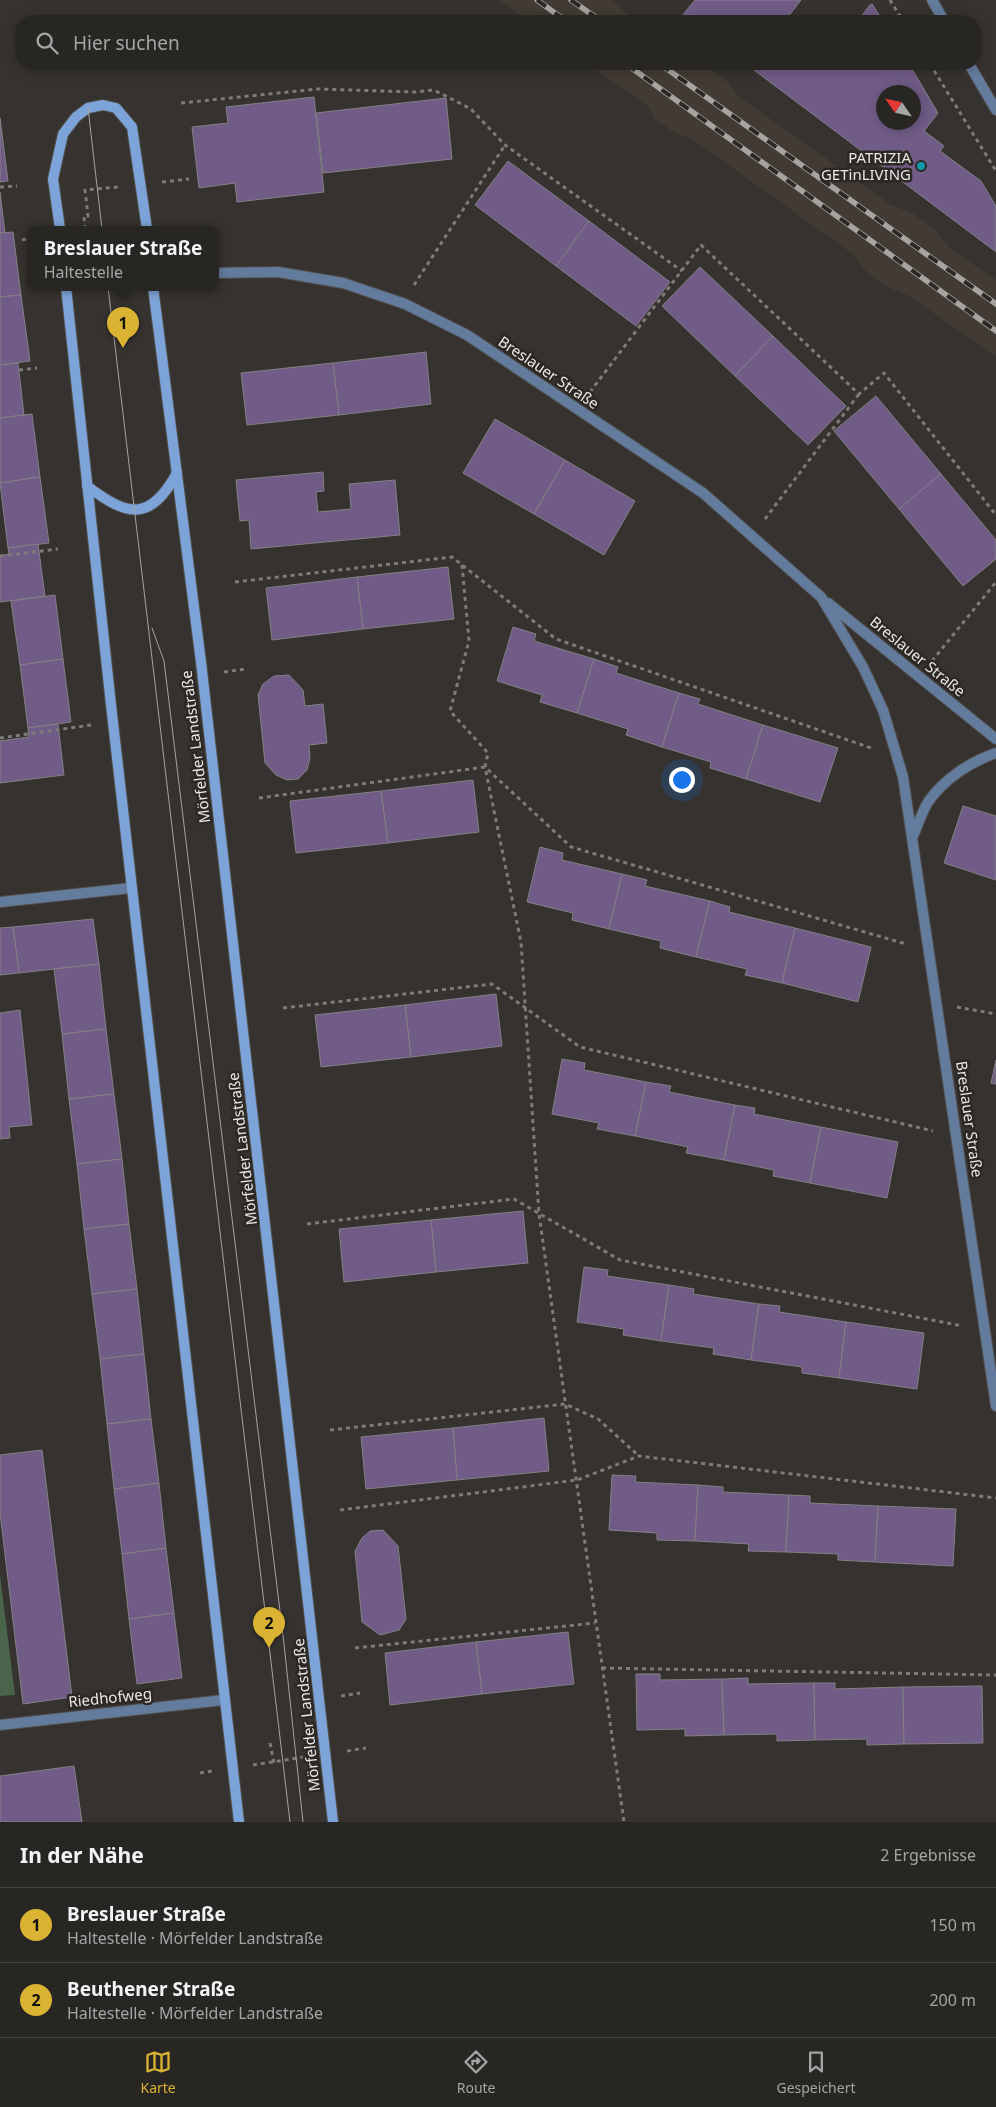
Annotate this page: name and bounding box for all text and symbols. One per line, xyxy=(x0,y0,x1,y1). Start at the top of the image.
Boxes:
search box xyxy=(15,15,981,70)
icon: search xyxy=(33,29,61,57)
text: Hier suchen xyxy=(73,30,180,56)
north arrow xyxy=(876,85,921,130)
place label: PATRIZIA GETinLIVING xyxy=(821,147,911,184)
marker: PATRIZIA GETinLIVING xyxy=(915,160,927,172)
popup xyxy=(27,226,219,291)
text: Breslauer Straße xyxy=(44,235,202,261)
text: Haltestelle xyxy=(44,261,123,283)
pin: 1 xyxy=(107,307,139,348)
street label: Breslauer Straße xyxy=(495,331,603,413)
street label: Breslauer Straße xyxy=(866,611,970,701)
street label: Mörfelder Landstraße xyxy=(176,669,214,825)
your location xyxy=(669,767,695,793)
street label: Breslauer Straße xyxy=(952,1060,988,1178)
street label: Mörfelder Landstraße xyxy=(223,1071,261,1227)
pin: 2 xyxy=(253,1607,285,1648)
street label: Mörfelder Landstraße xyxy=(288,1637,324,1793)
street label: Riedhofweg xyxy=(67,1683,153,1711)
text: In der Nähe xyxy=(20,1841,144,1869)
text: 2 Ergebnisse xyxy=(880,1844,976,1866)
text: Breslauer Straße xyxy=(67,1901,226,1927)
text: 1 xyxy=(31,1914,41,1936)
text: 150 m xyxy=(929,1914,976,1936)
text: Haltestelle · Mörfelder Landstraße xyxy=(67,1927,323,1949)
text: Beuthener Straße xyxy=(67,1976,235,2002)
text: 2 xyxy=(31,1989,41,2011)
text: 200 m xyxy=(929,1989,976,2011)
text: Haltestelle · Mörfelder Landstraße xyxy=(67,2002,323,2024)
tab: Karte xyxy=(140,2048,176,2097)
tab: Route xyxy=(457,2048,496,2097)
tab: Gespeichert xyxy=(776,2048,856,2097)

